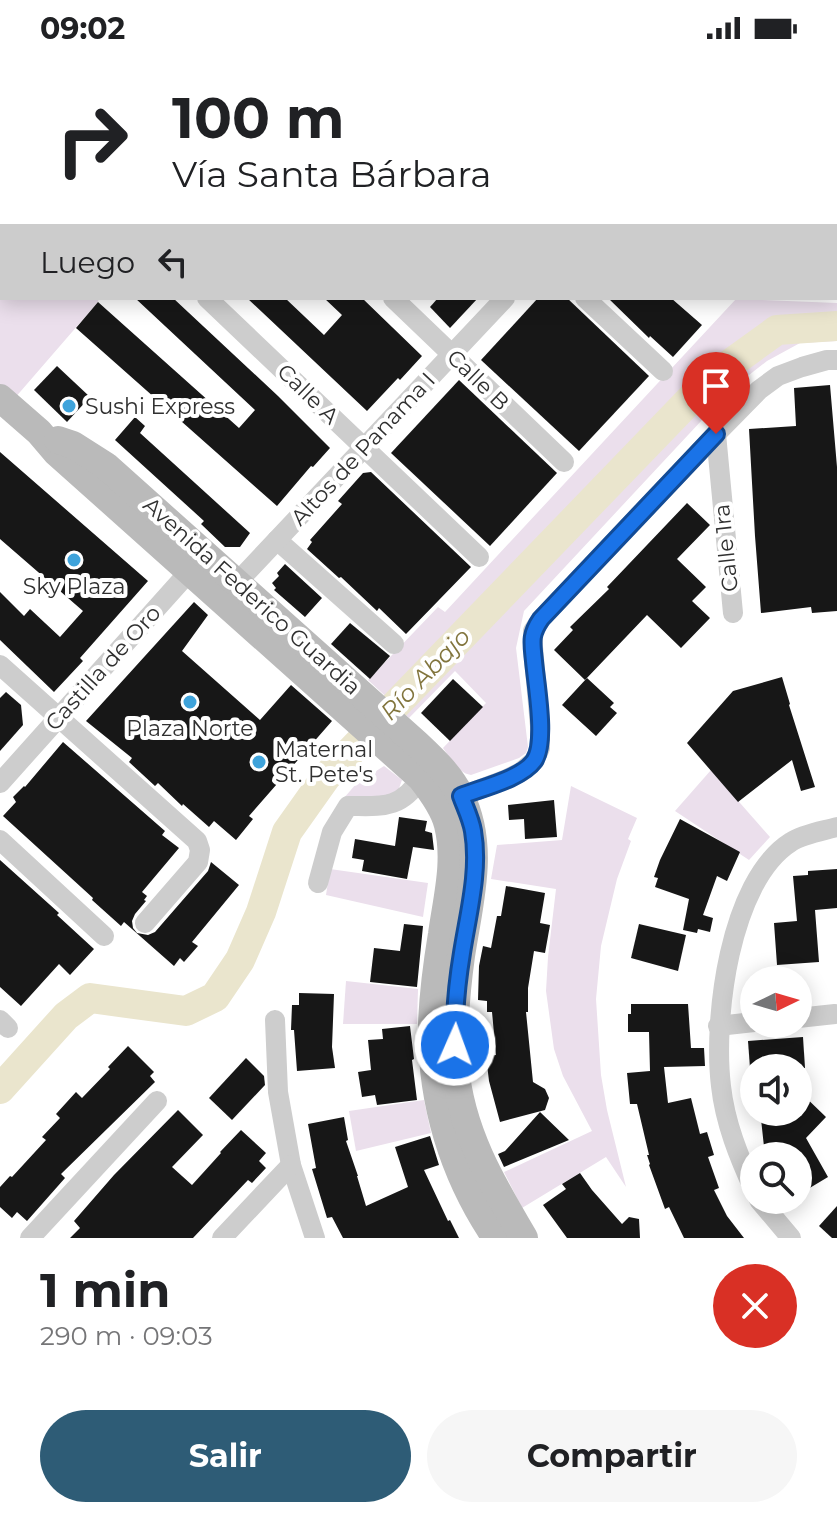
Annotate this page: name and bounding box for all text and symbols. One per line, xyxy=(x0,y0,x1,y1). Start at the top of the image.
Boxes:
text: 09:02 xyxy=(40,10,125,47)
text: 100 m xyxy=(172,84,345,152)
icon: right xyxy=(40,88,144,192)
text: Vía Santa Bárbara xyxy=(172,152,491,196)
icon: left xyxy=(151,240,195,284)
text: Luego xyxy=(40,244,135,281)
street label: Calle B xyxy=(441,344,515,416)
pin xyxy=(682,352,750,434)
street label: Calle A xyxy=(272,358,345,430)
icon: arrive xyxy=(694,364,738,408)
street label: Altos de Panama I xyxy=(285,367,441,531)
place label: Sushi Express xyxy=(85,393,235,420)
marker: Sushi Express xyxy=(60,397,78,415)
street label: Avenida Federico Guardia xyxy=(138,491,366,701)
street label: Calle 1ra xyxy=(708,503,744,593)
marker: Sky Plaza xyxy=(65,551,83,569)
place label: Sky Plaza xyxy=(23,573,125,600)
street label: Castilla de Oro xyxy=(40,600,166,736)
water label: Río Abajo xyxy=(374,622,476,726)
marker: Plaza Norte xyxy=(181,693,199,711)
place label: Plaza Norte xyxy=(126,715,254,742)
place label: Maternal St. Pete's xyxy=(275,736,374,788)
marker: Maternal St. Pete's xyxy=(250,753,268,771)
north arrow xyxy=(740,966,812,1038)
map controls xyxy=(740,966,812,1214)
position arrow xyxy=(413,1003,497,1087)
button: sound xyxy=(740,1054,812,1126)
button: search xyxy=(740,1142,812,1214)
text: 1 min xyxy=(40,1261,170,1319)
button: close xyxy=(713,1264,797,1348)
text: 290 m · 09:03 xyxy=(40,1320,213,1352)
button: Salir xyxy=(40,1410,411,1502)
button: Compartir xyxy=(427,1410,797,1502)

